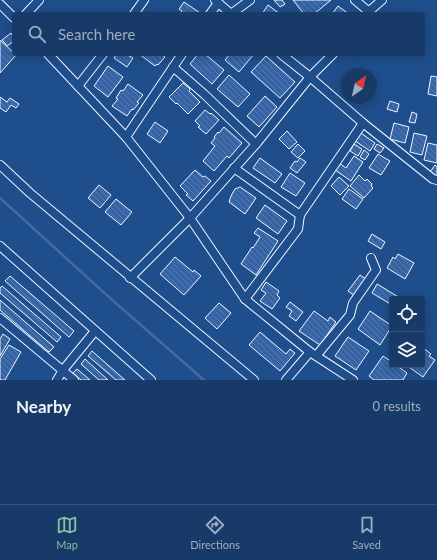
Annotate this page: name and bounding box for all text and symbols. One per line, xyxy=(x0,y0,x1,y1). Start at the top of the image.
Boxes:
search box xyxy=(12,12,425,56)
icon: search xyxy=(26,23,48,45)
text: Search here xyxy=(58,25,135,43)
north arrow xyxy=(341,68,377,104)
map controls xyxy=(389,296,425,368)
button: locate xyxy=(389,296,425,332)
button: layers xyxy=(389,332,425,368)
text: Nearby xyxy=(16,396,71,417)
text: 0 results xyxy=(373,398,421,414)
tab: Map xyxy=(56,514,78,551)
tab: Directions xyxy=(190,514,240,551)
tab: Saved xyxy=(352,514,381,551)

